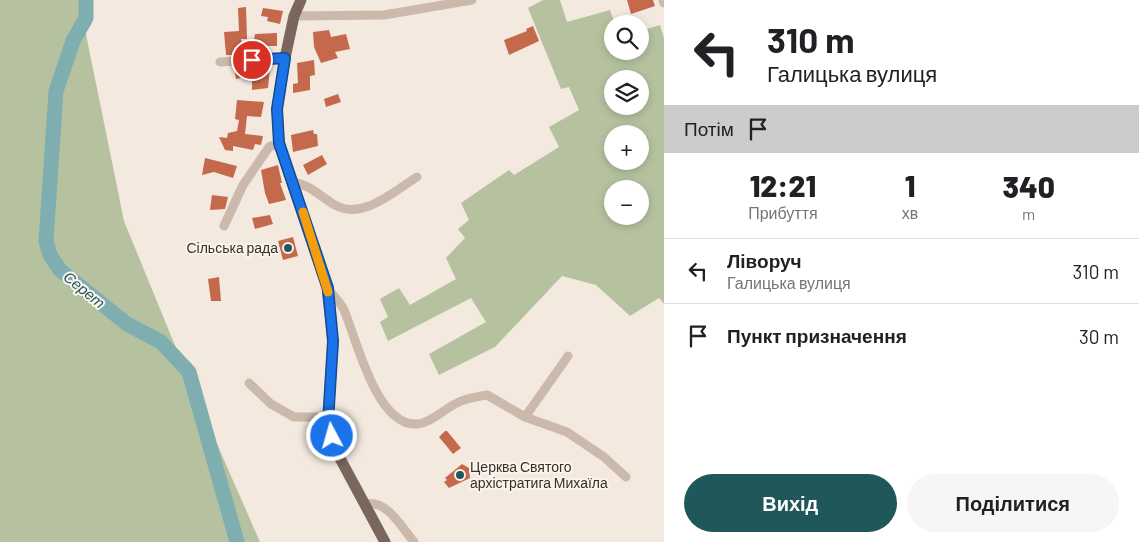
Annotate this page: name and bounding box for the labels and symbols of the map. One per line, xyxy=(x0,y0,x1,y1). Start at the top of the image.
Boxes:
pin xyxy=(231,39,273,81)
place label: Сільська рада xyxy=(186,239,278,256)
marker: Сільська рада xyxy=(282,242,294,254)
water label: Серет xyxy=(60,267,109,311)
position arrow xyxy=(305,409,357,461)
place label: Церква Святого архістратига Михаїла xyxy=(470,458,608,491)
marker: Церква Святого архістратига Михаїла xyxy=(454,469,466,481)

